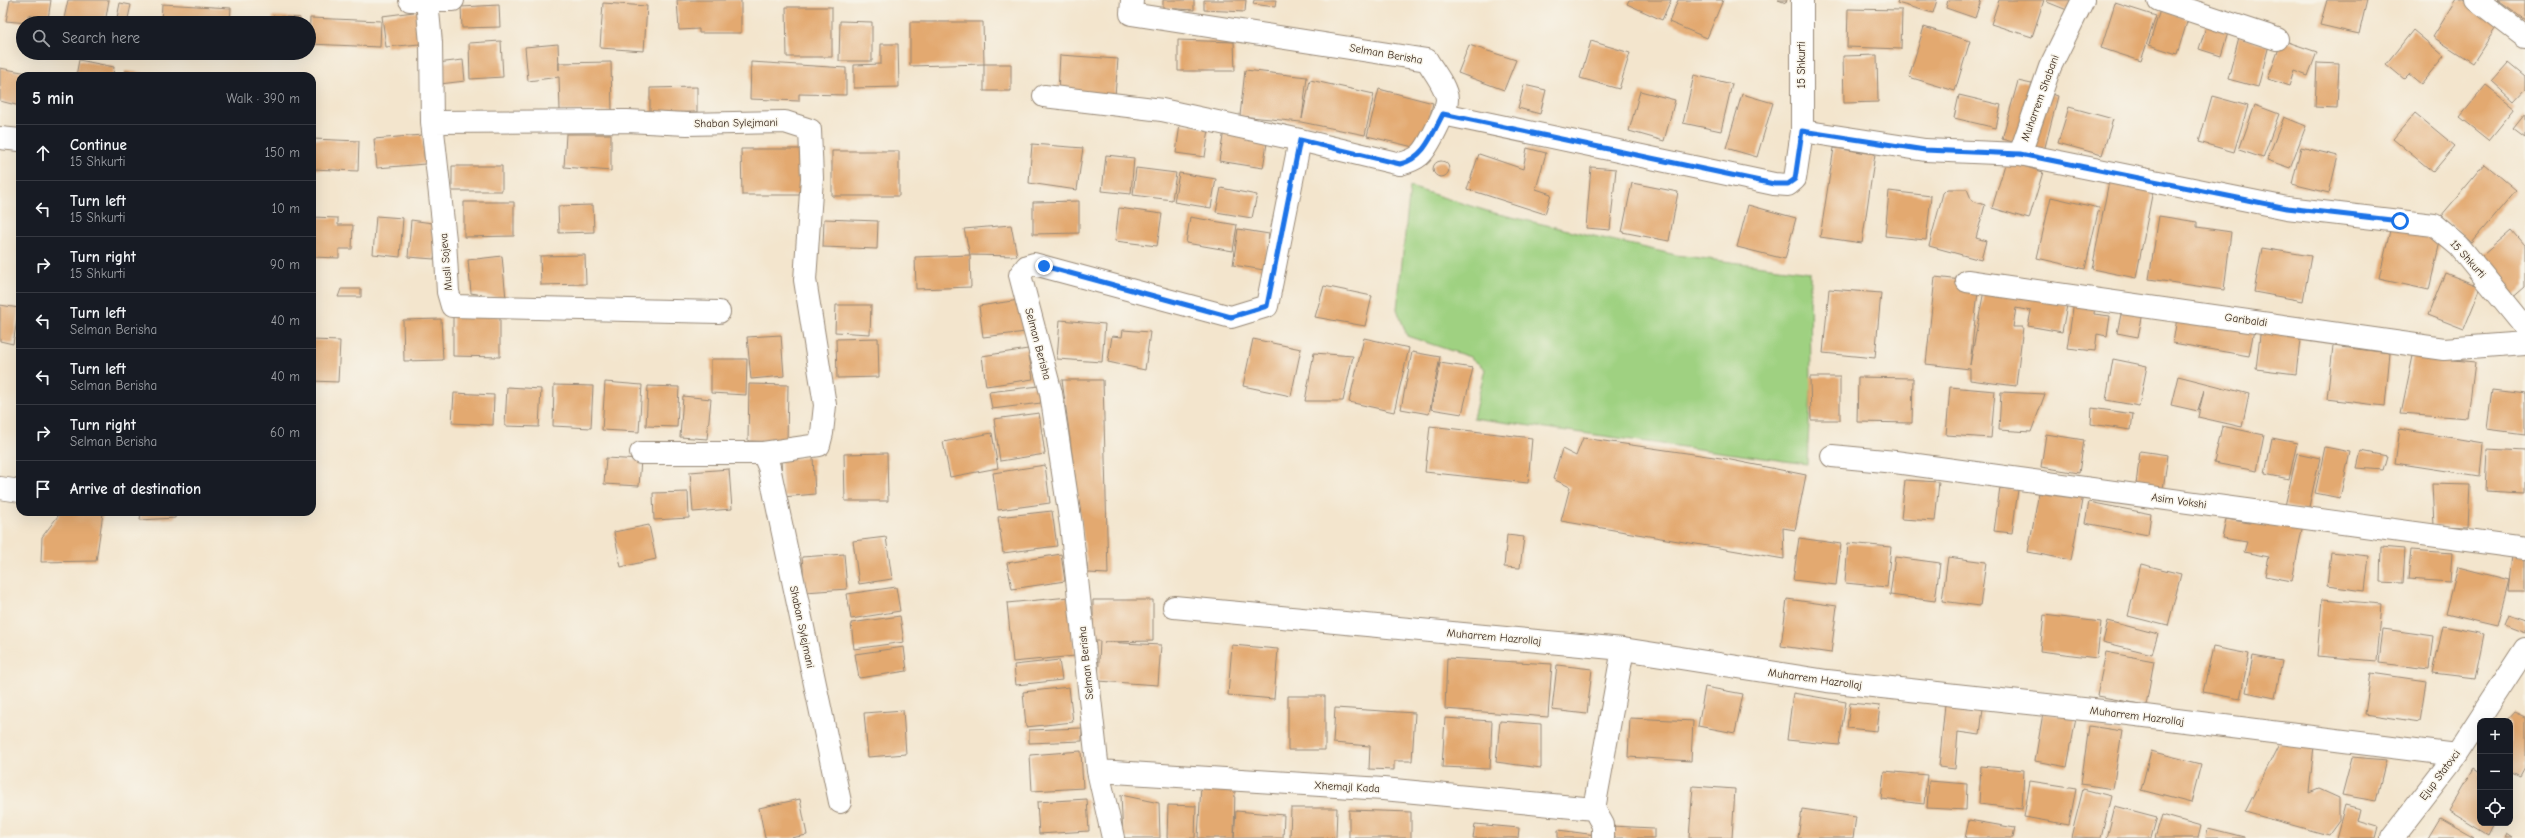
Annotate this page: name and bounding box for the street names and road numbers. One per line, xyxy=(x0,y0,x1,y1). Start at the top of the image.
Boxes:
street label: Selman Berisha xyxy=(1348,41,1424,67)
street label: 15 Shkurti xyxy=(1795,42,1808,88)
street label: Muharrem Shabani xyxy=(2018,53,2062,143)
street label: Shaban Sylejmani xyxy=(694,116,778,130)
street label: Musli Sojeva xyxy=(437,233,455,291)
street label: 15 Shkurti xyxy=(2447,237,2489,281)
street label: Selman Berisha xyxy=(1022,307,1054,381)
street label: Garibaldi xyxy=(2224,311,2268,329)
street label: Asim Vokshi xyxy=(2151,491,2207,511)
street label: Shaban Sylejmani xyxy=(787,585,817,669)
street label: Selman Berisha xyxy=(1076,626,1096,700)
street label: Muharrem Hazrollaj xyxy=(1446,626,1542,648)
street label: Muharrem Hazrollaj xyxy=(1767,666,1863,692)
street label: Muharrem Hazrollaj xyxy=(2089,704,2185,728)
street label: Ejup Statovci xyxy=(2417,747,2463,803)
street label: Xhemajl Kada xyxy=(1314,779,1380,795)

